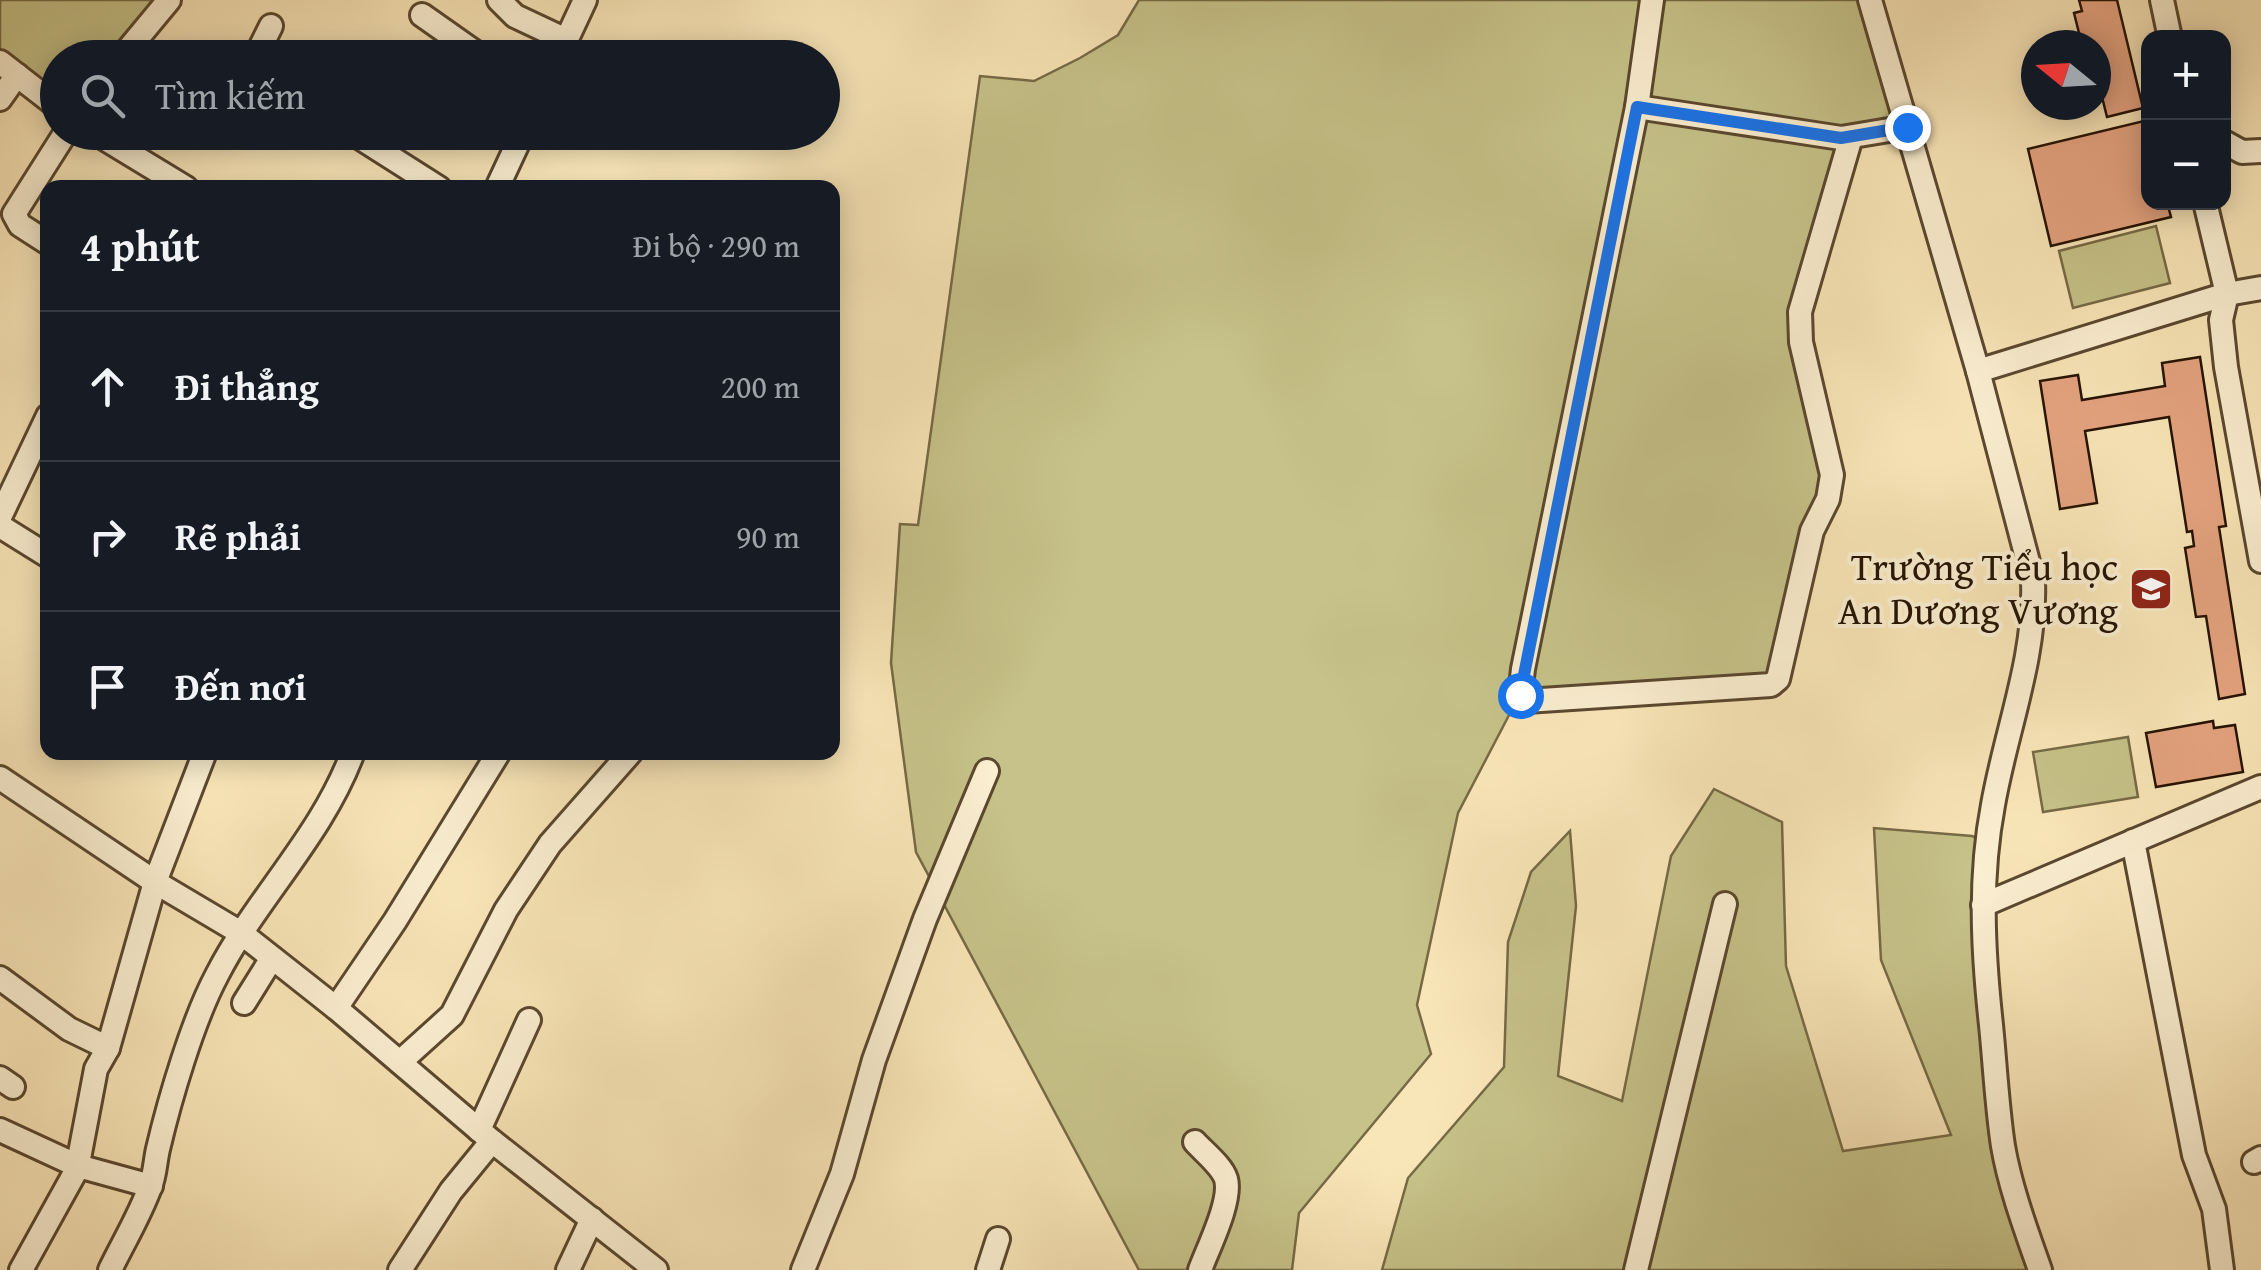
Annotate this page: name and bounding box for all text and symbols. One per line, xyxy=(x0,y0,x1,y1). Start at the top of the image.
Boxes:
north arrow xyxy=(2021,30,2111,120)
map controls xyxy=(2141,30,2231,210)
button: + xyxy=(2141,30,2231,120)
search box xyxy=(40,40,840,150)
text: Tìm kiếm xyxy=(155,67,305,123)
icon: search xyxy=(75,68,130,123)
route end xyxy=(1885,105,1931,151)
button: − xyxy=(2141,120,2231,210)
text: 4 phút xyxy=(80,215,200,276)
text: Đi bộ · 290 m xyxy=(633,222,800,269)
text: Đi thẳng xyxy=(175,358,319,414)
icon: ahead xyxy=(80,359,135,414)
text: 200 m xyxy=(721,363,800,410)
text: Rẽ phải xyxy=(175,508,301,564)
icon: right xyxy=(80,509,135,564)
text: 90 m xyxy=(736,513,800,560)
place label: Trường Tiểu học An Dương Vương xyxy=(1838,538,2118,638)
school or university icon: Trường Tiểu học An Dương Vương xyxy=(2128,566,2174,612)
text: Đến nơi xyxy=(175,658,306,714)
icon: arrive xyxy=(80,659,135,714)
route start xyxy=(1498,673,1544,719)

